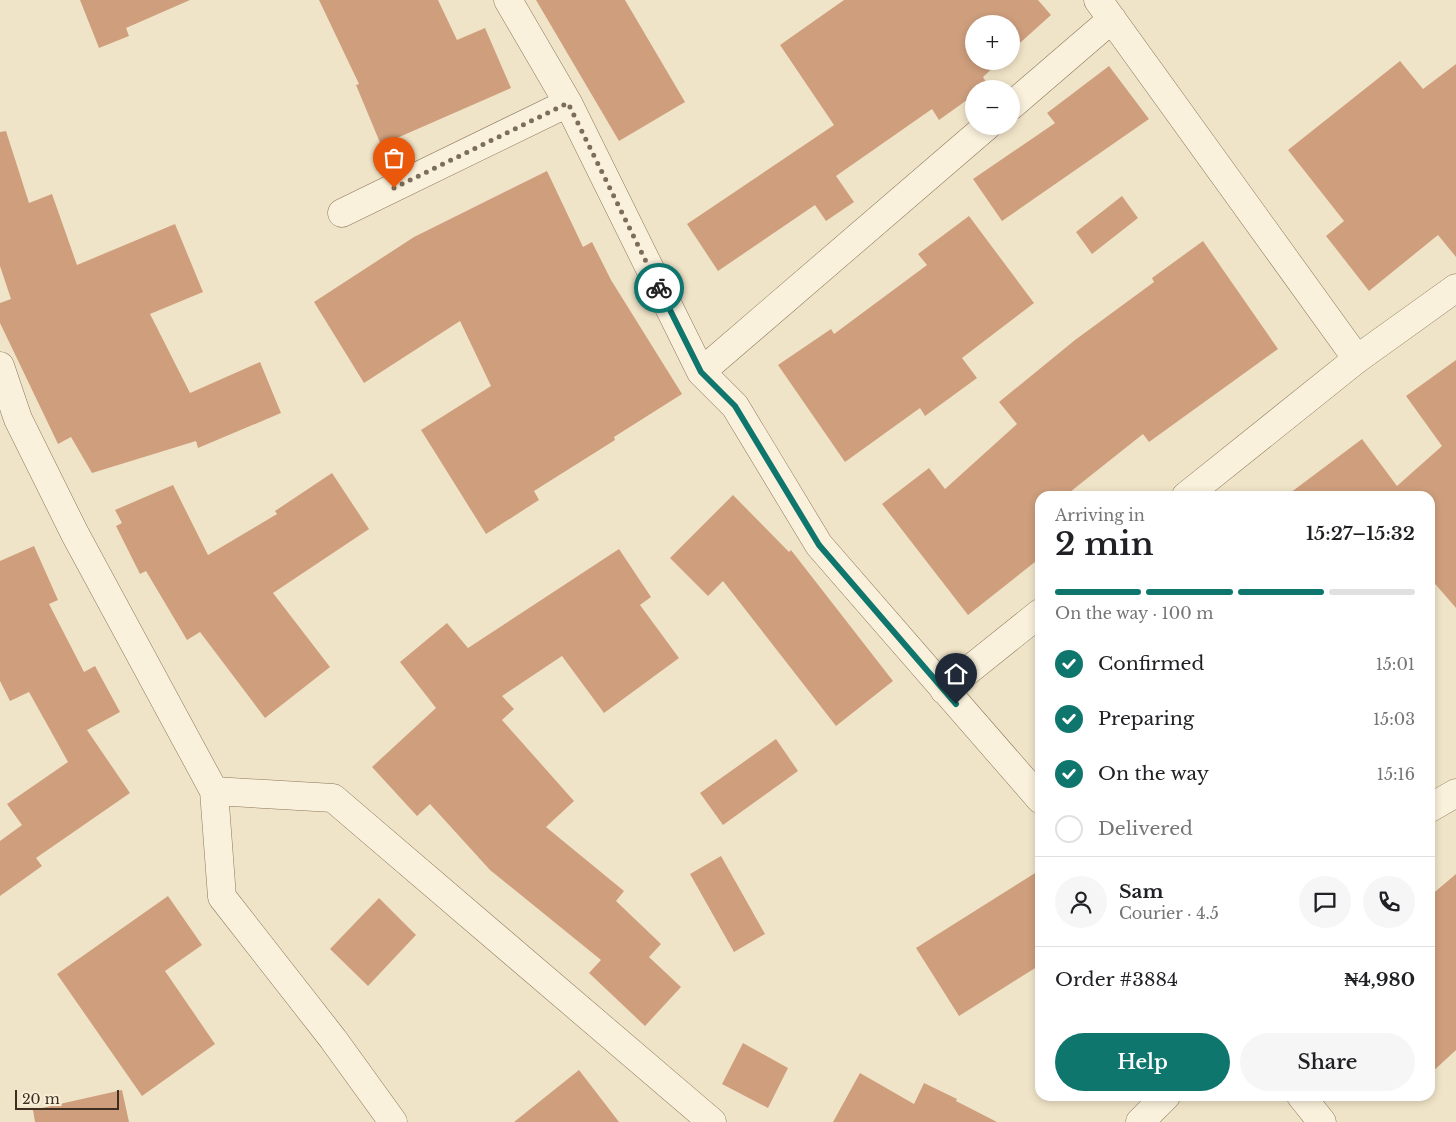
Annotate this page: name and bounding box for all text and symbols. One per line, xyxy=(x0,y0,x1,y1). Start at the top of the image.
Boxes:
map controls xyxy=(965,15,1020,135)
button: + xyxy=(965,15,1020,70)
button: − xyxy=(965,80,1020,135)
pin xyxy=(373,137,415,188)
icon: bag xyxy=(380,144,408,172)
courier xyxy=(634,263,684,313)
icon: bike xyxy=(645,274,673,302)
text: Arriving in xyxy=(1055,505,1145,525)
text: 15:27–15:32 xyxy=(1306,522,1415,545)
text: 2 min xyxy=(1055,524,1154,564)
text: On the way · 100 m xyxy=(1055,603,1213,623)
icon: check xyxy=(1055,650,1083,678)
text: Confirmed xyxy=(1098,652,1204,675)
pin xyxy=(935,653,977,704)
text: 15:01 xyxy=(1376,654,1415,674)
icon: home xyxy=(942,660,970,688)
icon: check xyxy=(1055,705,1083,733)
text: Preparing xyxy=(1098,707,1194,730)
text: 15:03 xyxy=(1373,709,1415,729)
icon: check xyxy=(1055,760,1083,788)
text: On the way xyxy=(1098,762,1209,785)
text: 15:16 xyxy=(1377,764,1415,784)
text: Delivered xyxy=(1098,817,1193,840)
button: person xyxy=(1055,876,1107,928)
button: chat xyxy=(1299,876,1351,928)
button: phone xyxy=(1363,876,1415,928)
text: Sam xyxy=(1119,880,1164,903)
text: Courier · 4.5 xyxy=(1119,903,1219,923)
text: Order #3884 xyxy=(1055,968,1178,991)
text: ₦4,980 xyxy=(1344,968,1415,991)
button: Help xyxy=(1055,1033,1230,1091)
button: Share xyxy=(1240,1033,1415,1091)
scale bar xyxy=(15,1087,119,1110)
text: 20 m xyxy=(22,1090,60,1108)

